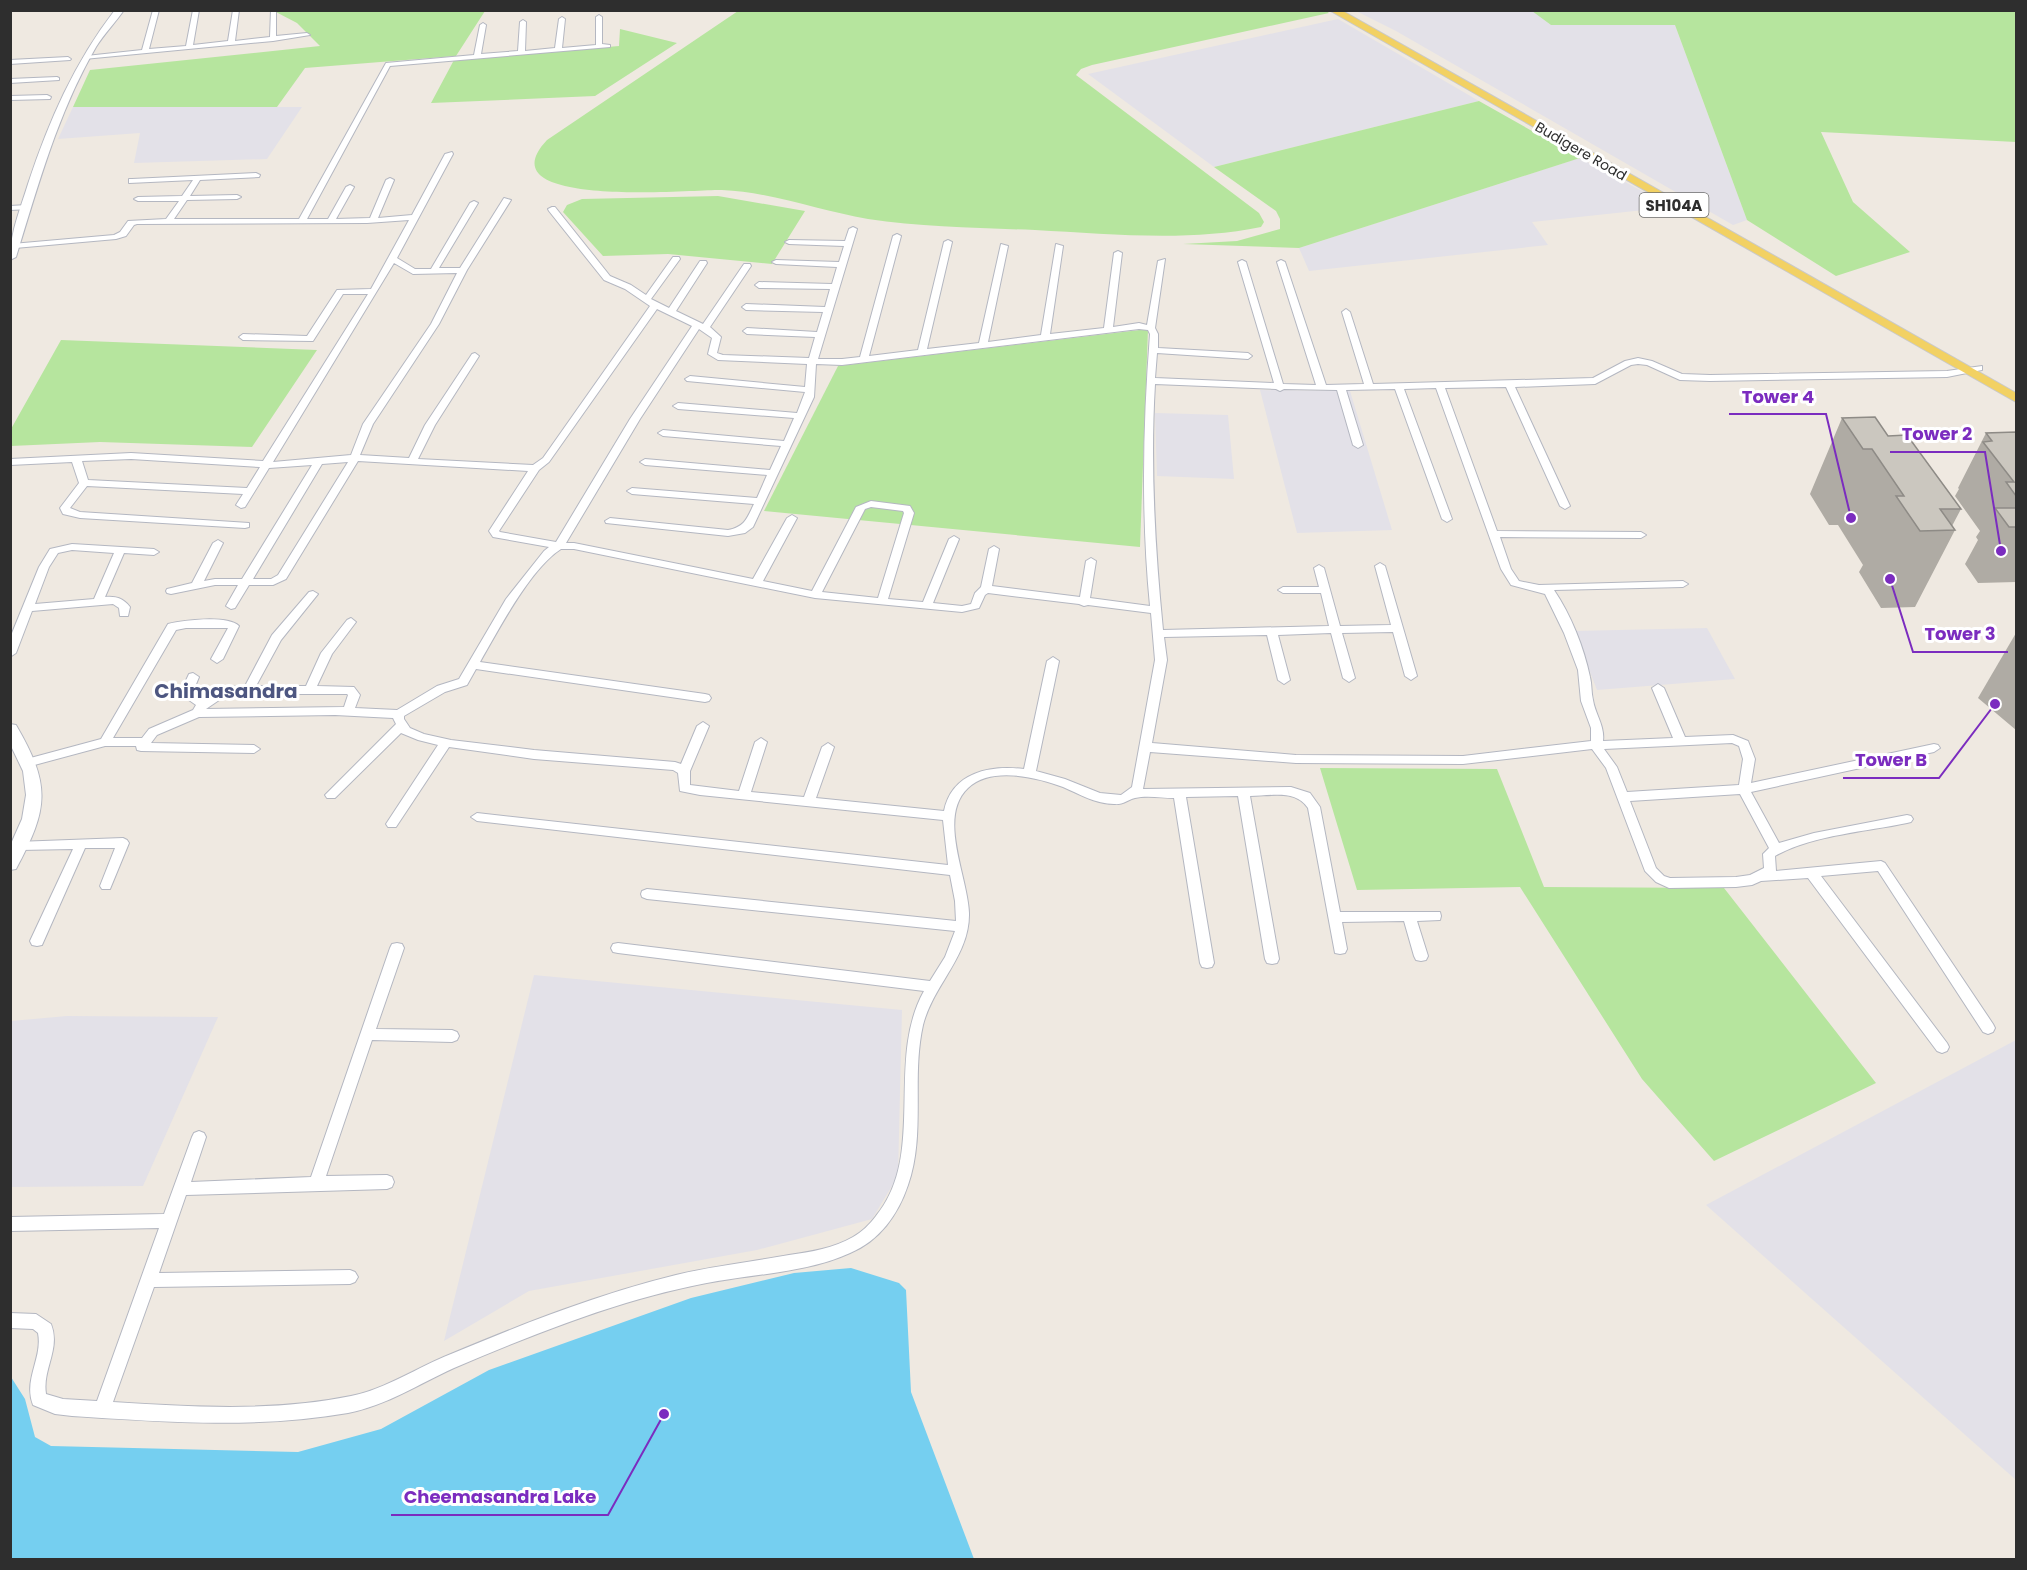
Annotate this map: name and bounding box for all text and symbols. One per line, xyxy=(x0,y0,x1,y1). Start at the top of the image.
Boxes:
street label: Budigere Road xyxy=(1532,117,1630,185)
road number: SH104A xyxy=(1640,193,1708,217)
callout: Tower 4 xyxy=(1729,378,1826,414)
text: Tower 4 xyxy=(1742,384,1814,409)
callout: Tower 2 xyxy=(1890,416,1985,452)
text: Tower 2 xyxy=(1902,421,1972,446)
callout: Tower 3 xyxy=(1913,616,2008,652)
text: Tower 3 xyxy=(1924,621,1996,646)
district label: Chimasandra xyxy=(154,677,298,705)
callout: Tower B xyxy=(1843,742,1939,778)
text: Tower B xyxy=(1855,747,1927,772)
callout: Cheemasandra Lake xyxy=(391,1479,608,1515)
text: Cheemasandra Lake xyxy=(404,1484,596,1509)

